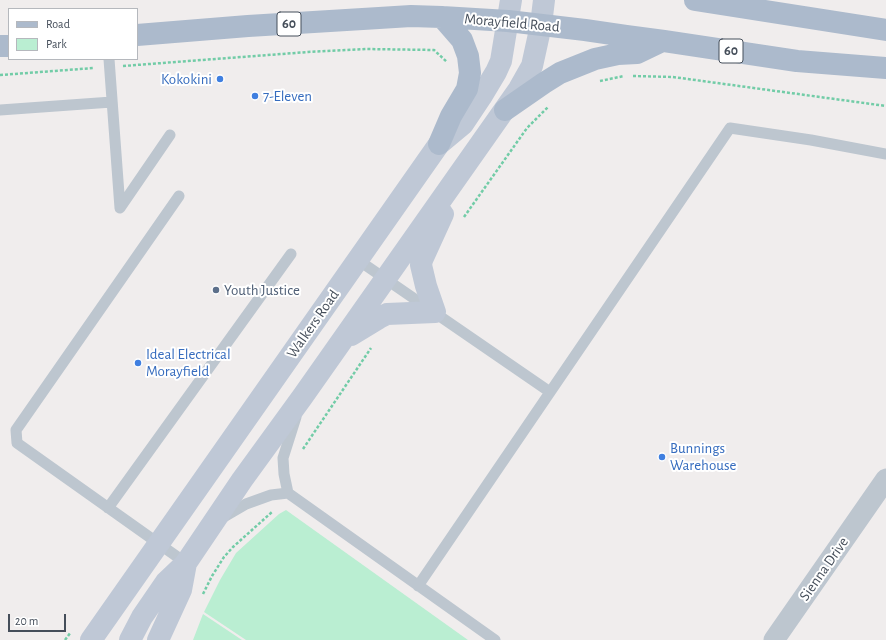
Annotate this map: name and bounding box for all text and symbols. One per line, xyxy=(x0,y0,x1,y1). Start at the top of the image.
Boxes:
legend xyxy=(8,8,138,60)
street label: Morayfield Road xyxy=(464,10,560,36)
road number: 60 xyxy=(277,12,301,36)
text: Road xyxy=(46,18,70,30)
text: Park xyxy=(46,38,67,50)
road number: 60 xyxy=(719,39,743,63)
place label: Kokokini xyxy=(161,70,212,88)
marker: Kokokini xyxy=(215,74,225,84)
place label: 7-Eleven xyxy=(263,87,312,105)
marker: 7-Eleven xyxy=(250,91,260,101)
place label: Youth Justice xyxy=(224,281,300,299)
marker: Youth Justice xyxy=(211,285,221,295)
street label: Walkers Road xyxy=(283,286,343,362)
place label: Ideal Electrical Morayfield xyxy=(146,345,231,380)
marker: Ideal Electrical Morayfield xyxy=(133,358,143,368)
place label: Bunnings Warehouse xyxy=(670,439,736,474)
marker: Bunnings Warehouse xyxy=(657,452,667,462)
street label: Sienna Drive xyxy=(796,534,852,604)
scale bar xyxy=(10,606,68,632)
text: 20 m xyxy=(15,615,38,627)

